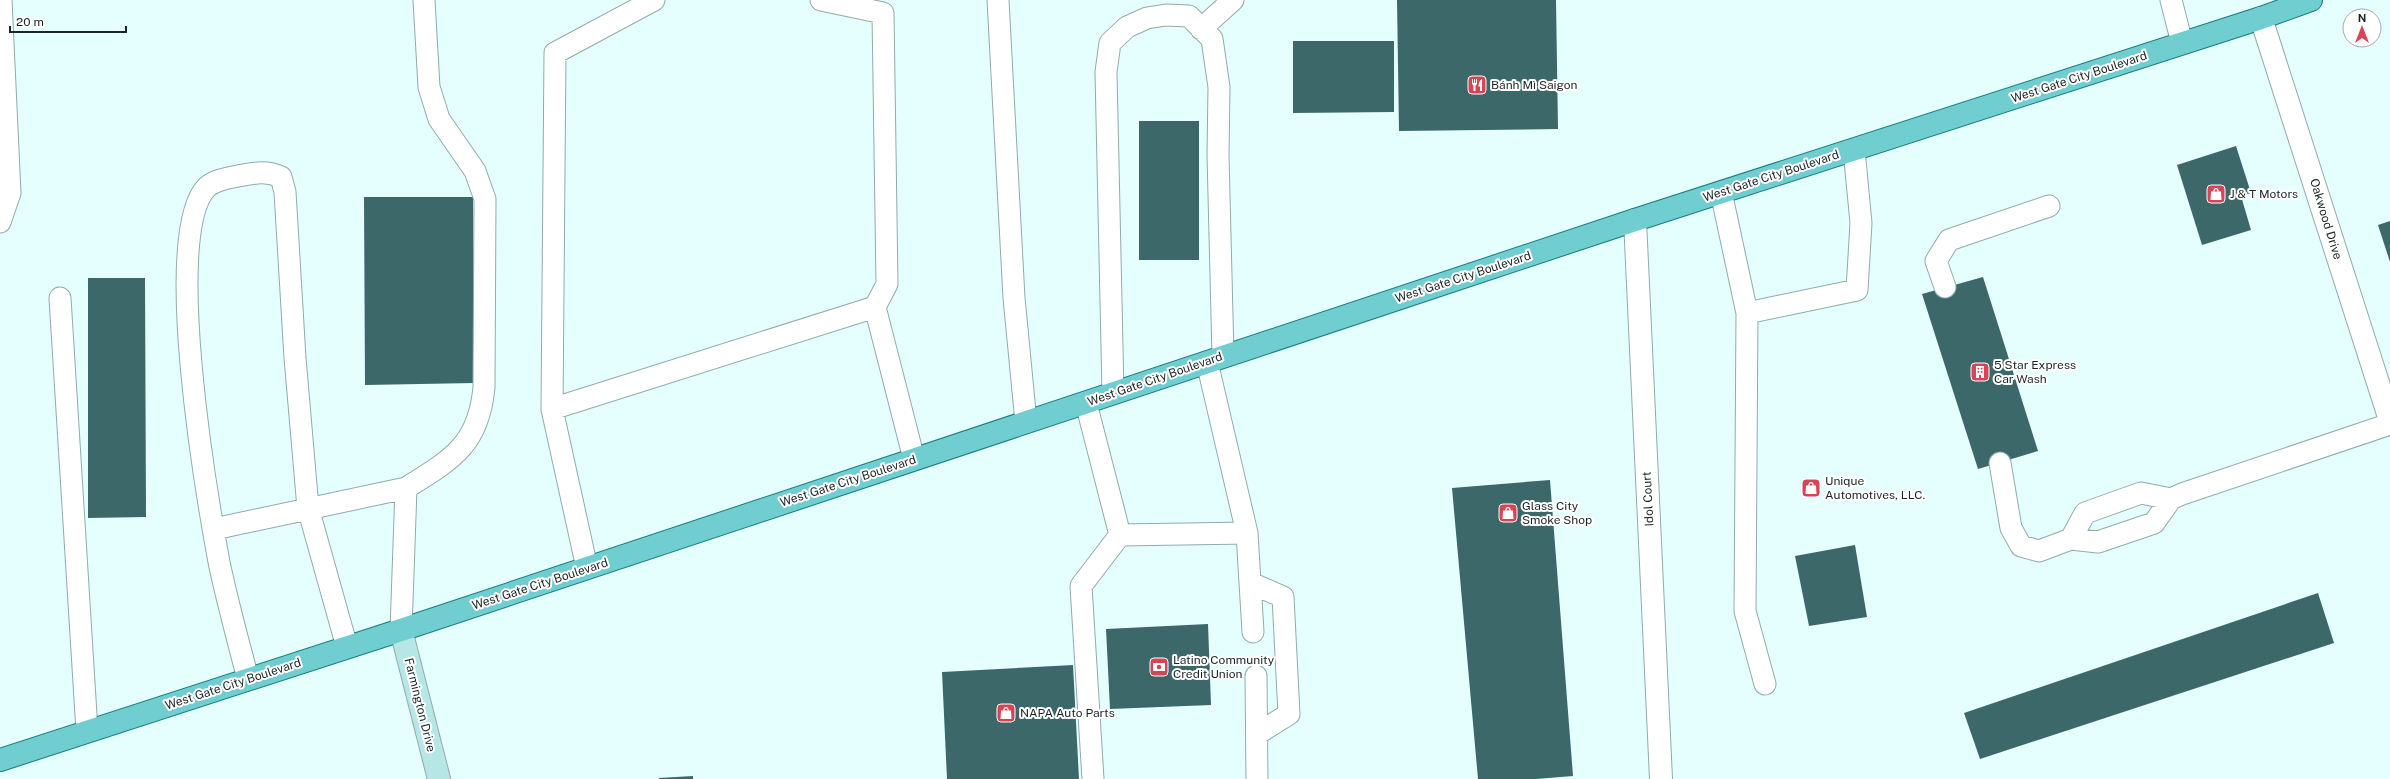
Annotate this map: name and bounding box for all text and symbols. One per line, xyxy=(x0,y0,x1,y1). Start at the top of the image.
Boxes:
scale bar xyxy=(10,8,126,34)
north arrow xyxy=(2342,8,2382,48)
text: N xyxy=(2358,12,2366,24)
text: 20 m xyxy=(16,15,44,29)
street label: West Gate City Boulevard xyxy=(2009,48,2149,106)
restaurant icon: Bánh Mì Saigon xyxy=(1466,74,1488,96)
place label: Bánh Mì Saigon xyxy=(1491,78,1578,92)
street label: West Gate City Boulevard xyxy=(1701,147,1841,205)
street label: Oakwood Drive xyxy=(2307,177,2345,261)
shop icon: J & T Motors xyxy=(2205,183,2227,205)
place label: J & T Motors xyxy=(2230,187,2298,201)
street label: West Gate City Boulevard xyxy=(1393,248,1533,306)
street label: West Gate City Boulevard xyxy=(1086,349,1224,409)
place label: 5 Star Express Car Wash xyxy=(1994,358,2076,386)
building icon: 5 Star Express Car Wash xyxy=(1969,361,1991,383)
street label: West Gate City Boulevard xyxy=(778,452,918,510)
street label: Idol Court xyxy=(1640,471,1656,527)
place label: Unique Automotives, LLC. xyxy=(1825,474,1925,502)
shop icon: Unique Automotives, LLC. xyxy=(1800,477,1822,499)
place label: Glass City Smoke Shop xyxy=(1522,499,1592,527)
shop icon: Glass City Smoke Shop xyxy=(1497,502,1519,524)
street label: West Gate City Boulevard xyxy=(470,555,610,613)
place label: Latino Community Credit Union xyxy=(1173,653,1275,681)
street label: West Gate City Boulevard xyxy=(163,655,303,713)
bank icon: Latino Community Credit Union xyxy=(1148,656,1170,678)
street label: Farmington Drive xyxy=(402,657,438,753)
shop icon: NAPA Auto Parts xyxy=(995,702,1017,724)
place label: NAPA Auto Parts xyxy=(1020,706,1115,720)

